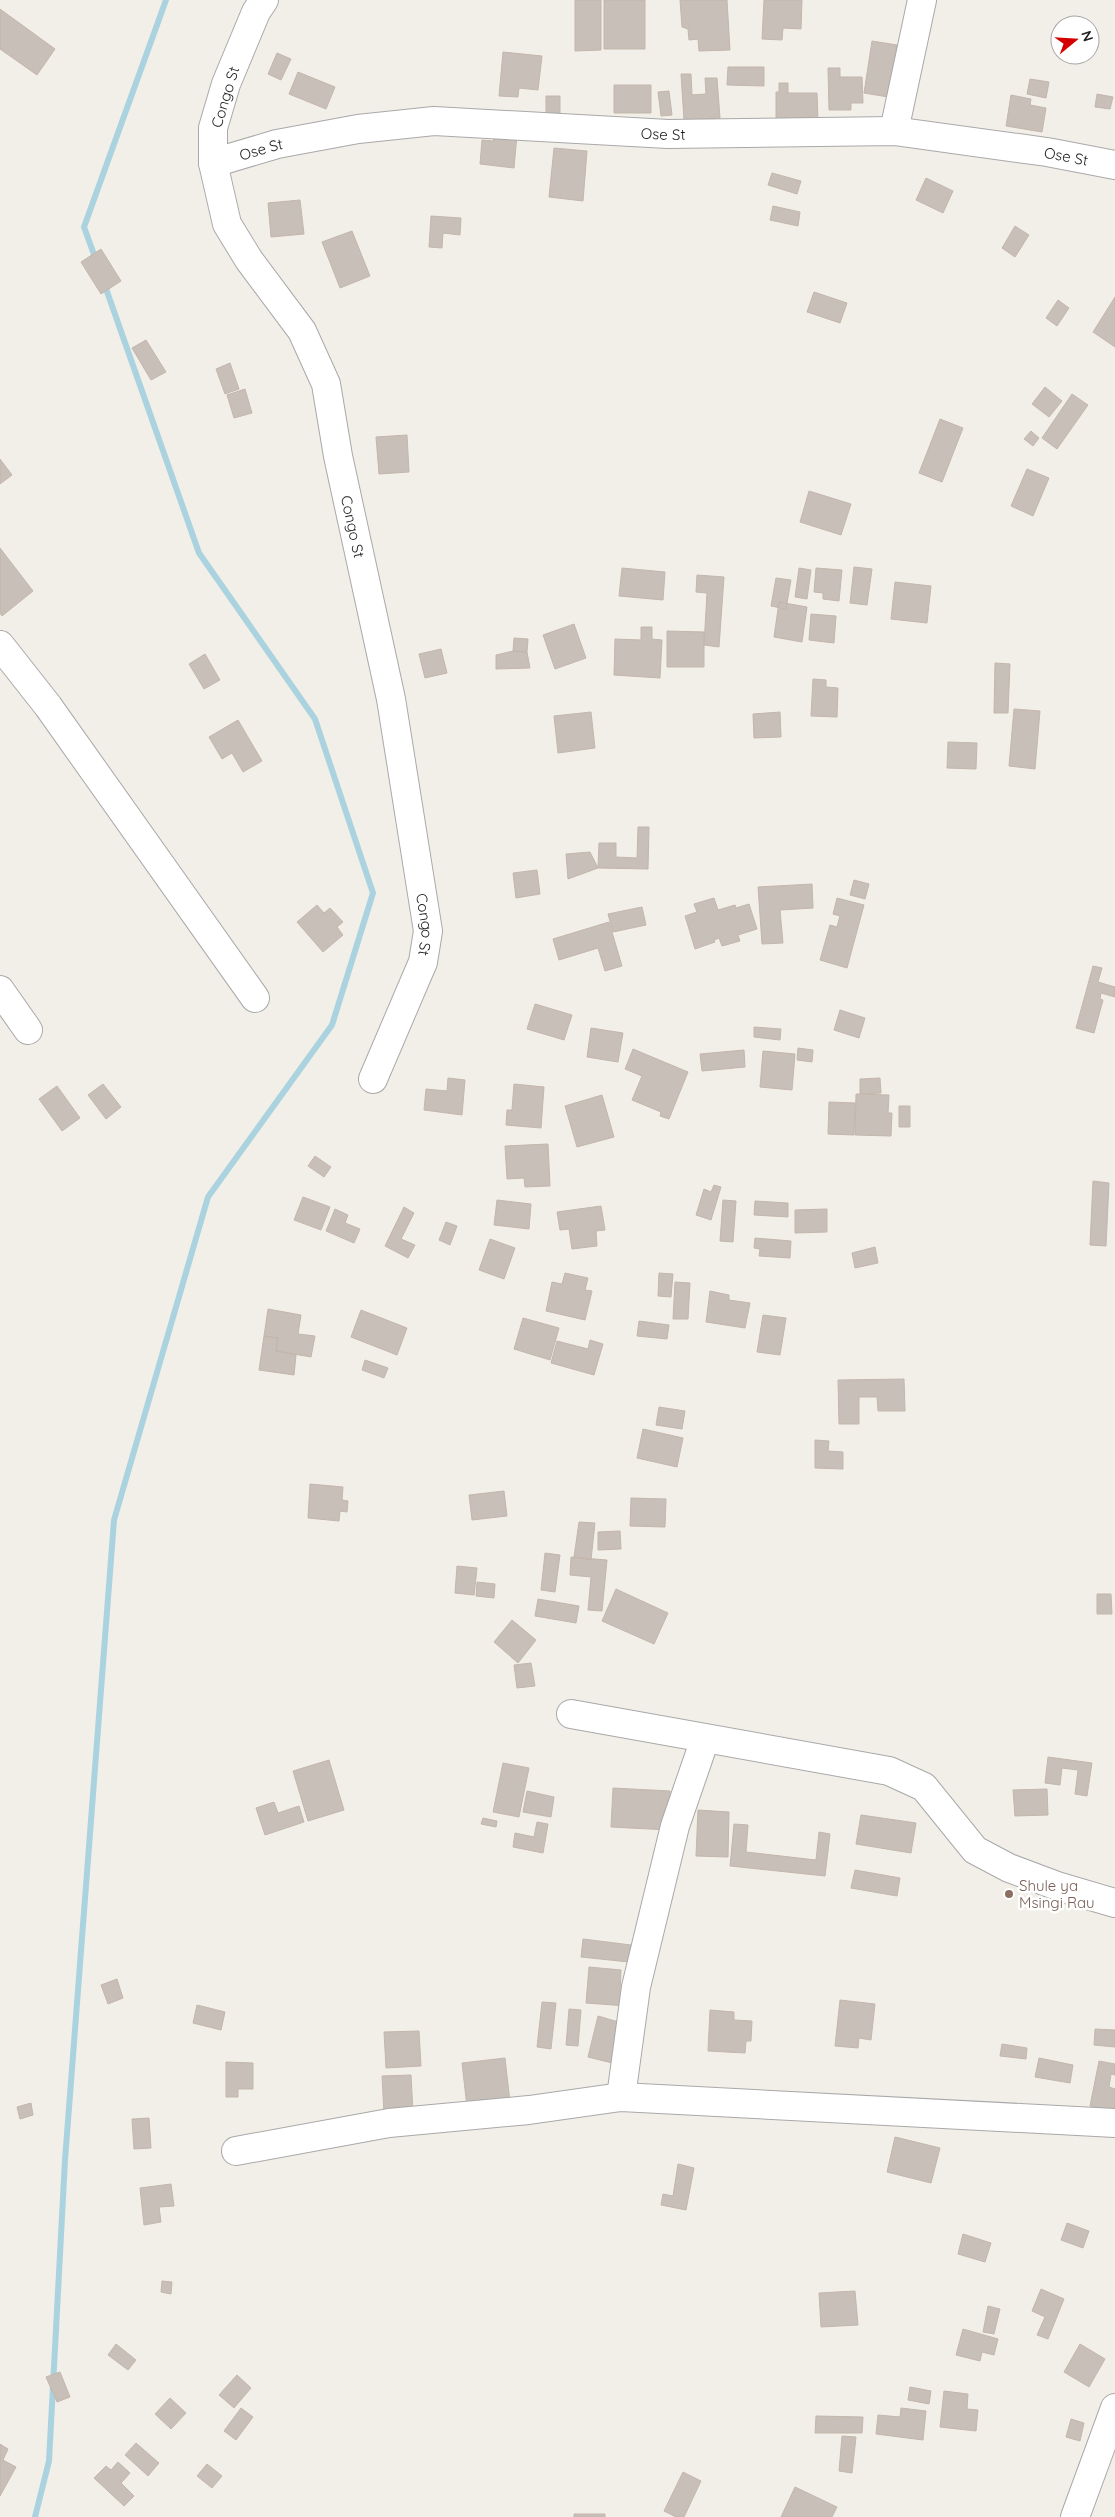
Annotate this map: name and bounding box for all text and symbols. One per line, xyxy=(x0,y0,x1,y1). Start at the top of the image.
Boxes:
north arrow xyxy=(1050,15,1100,65)
text: N xyxy=(1077,28,1098,44)
street label: Congo St xyxy=(207,64,243,130)
street label: Ose St xyxy=(640,123,686,144)
street label: Ose St xyxy=(237,134,284,164)
street label: Ose St xyxy=(1043,142,1090,169)
street label: Congo St xyxy=(337,494,369,559)
street label: Congo St xyxy=(413,892,438,957)
place label: Shule ya Msingi Rau xyxy=(1019,1876,1095,1912)
marker: Shule ya Msingi Rau xyxy=(1003,1888,1015,1900)

